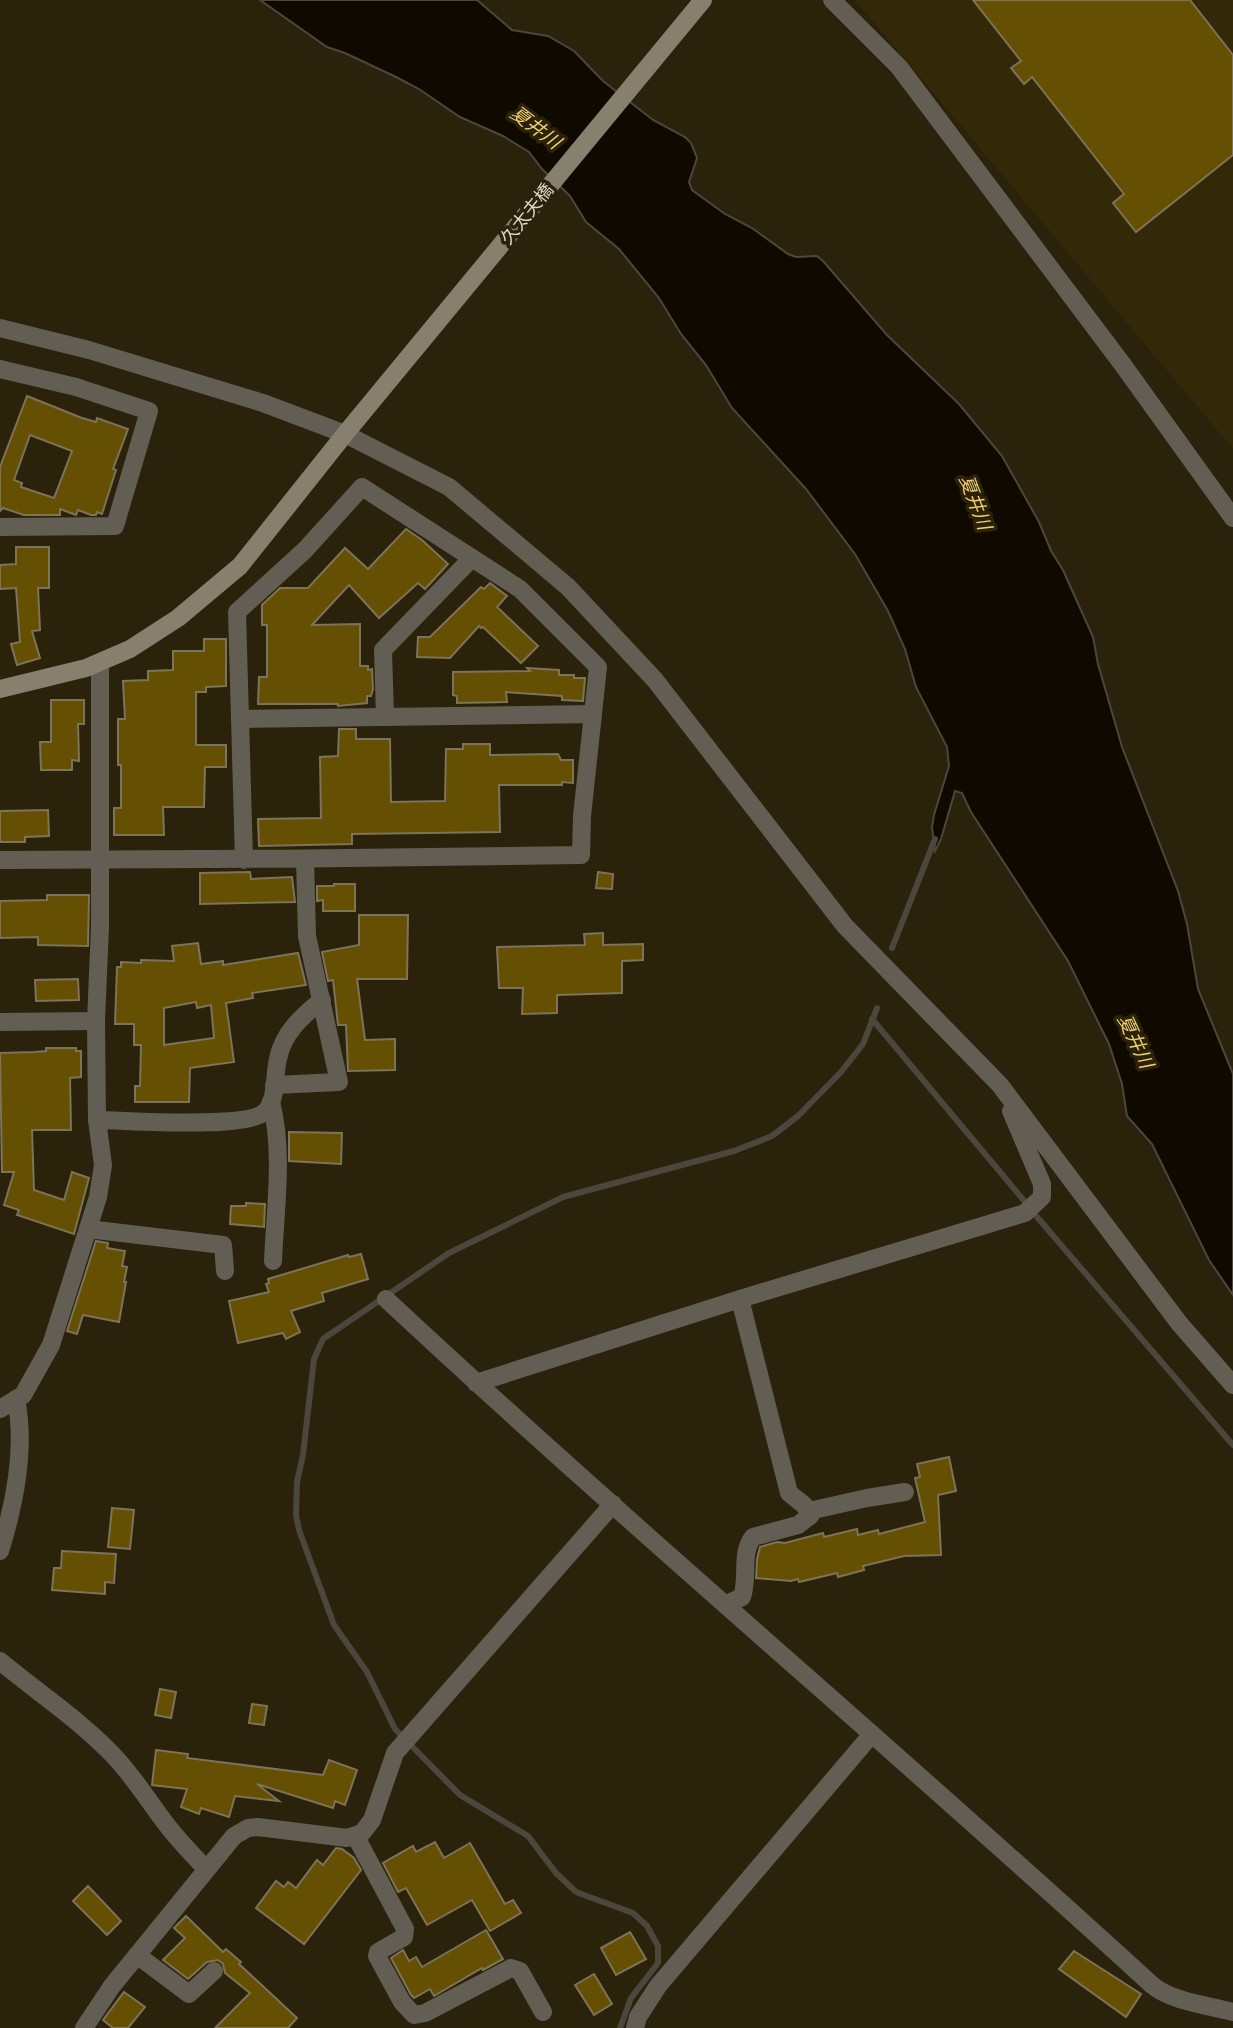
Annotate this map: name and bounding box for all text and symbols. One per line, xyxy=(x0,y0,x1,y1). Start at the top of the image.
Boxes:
water label: 夏井川 xyxy=(506,101,567,155)
street label: 久太夫橋 xyxy=(496,179,558,249)
water label: 夏井川 xyxy=(955,471,997,535)
water label: 夏井川 xyxy=(1113,1011,1159,1074)

